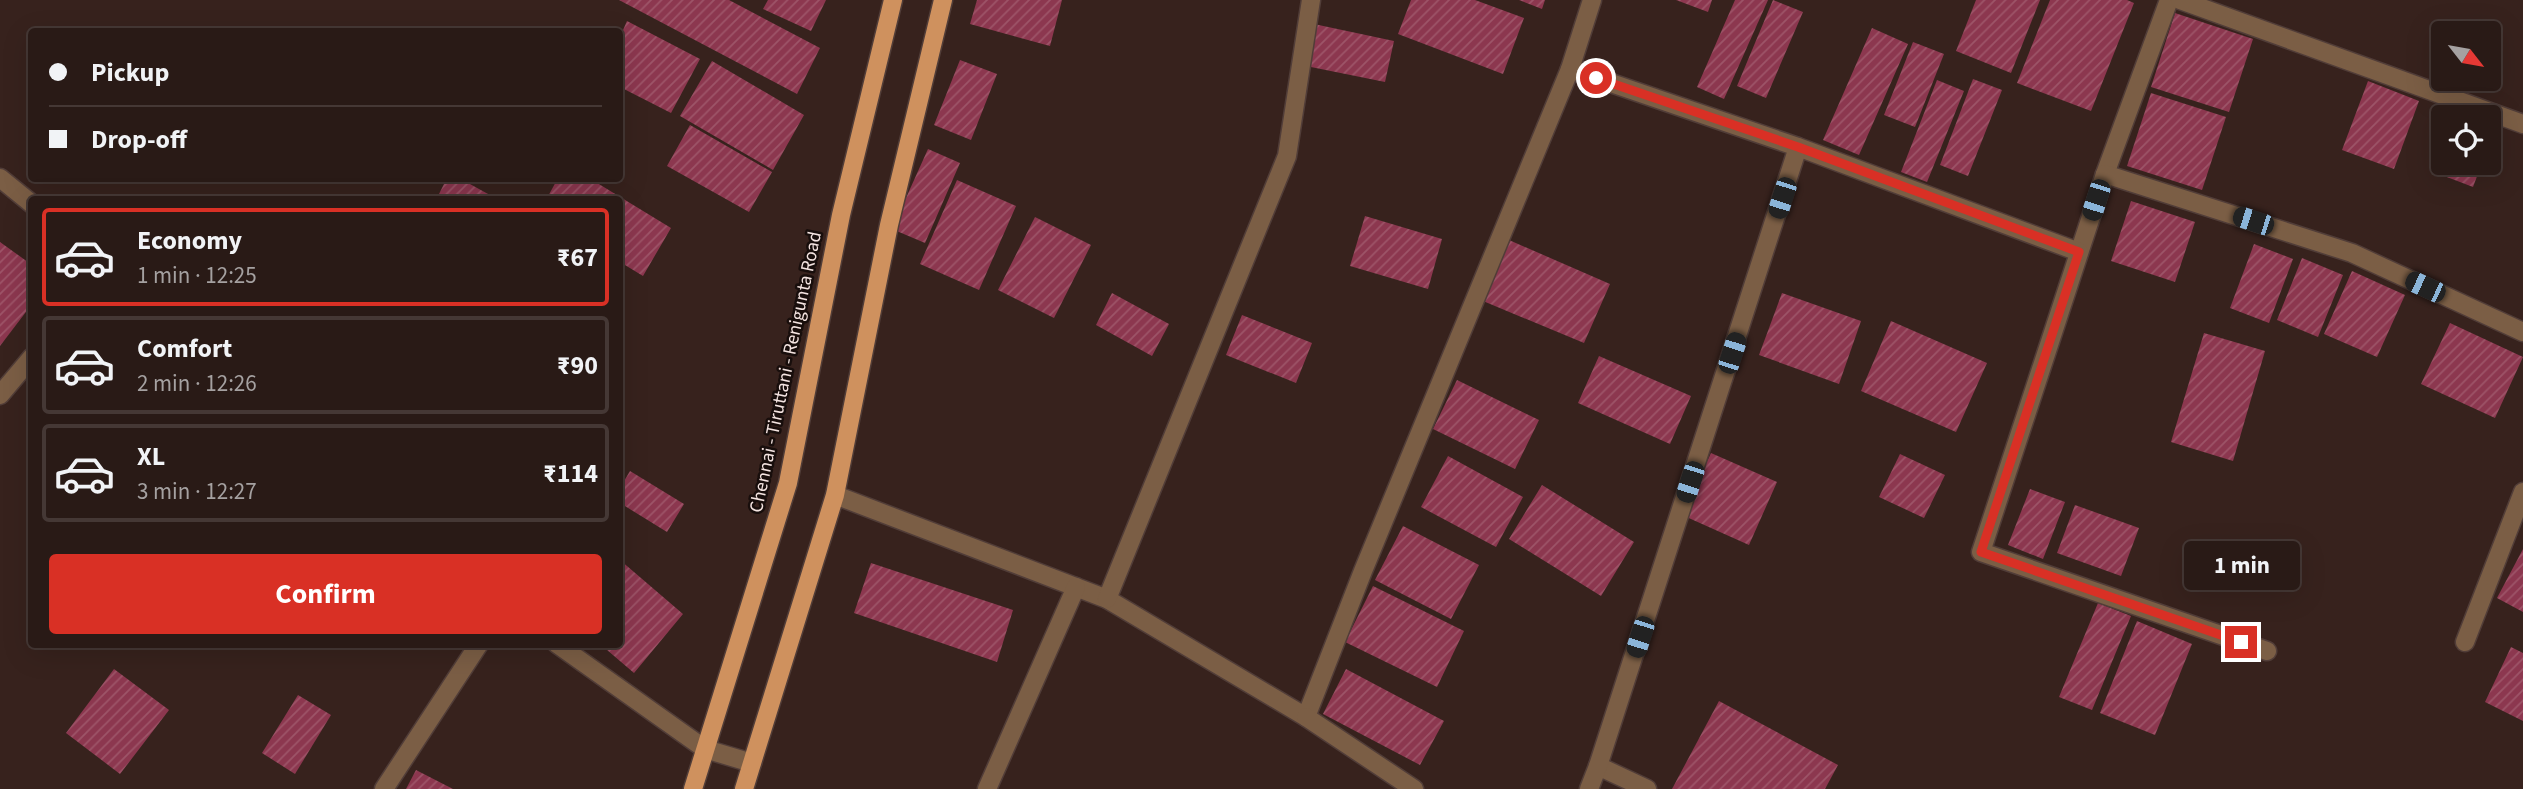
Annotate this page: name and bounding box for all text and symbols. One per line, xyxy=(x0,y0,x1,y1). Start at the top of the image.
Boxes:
north arrow xyxy=(2431,21,2501,91)
map controls xyxy=(2431,21,2501,175)
text: Pickup xyxy=(91,54,169,91)
route start xyxy=(1580,62,1612,94)
button: locate xyxy=(2431,105,2501,175)
text: Drop-off xyxy=(91,121,187,158)
car xyxy=(1766,175,1799,221)
car xyxy=(2080,177,2113,223)
car xyxy=(2230,205,2277,237)
text: Economy xyxy=(137,222,242,259)
icon: car xyxy=(53,226,116,289)
street label: Chennai - Tiruttani - Renigunta Road xyxy=(743,229,829,515)
text: ₹67 xyxy=(557,239,598,276)
text: 1 min · 12:25 xyxy=(137,259,257,292)
car xyxy=(2402,269,2449,305)
text: Comfort xyxy=(137,330,232,367)
car xyxy=(1716,330,1749,376)
icon: car xyxy=(53,334,116,397)
text: ₹90 xyxy=(557,347,598,384)
text: 2 min · 12:26 xyxy=(137,367,257,400)
text: XL xyxy=(137,438,165,475)
icon: car xyxy=(53,442,116,505)
text: ₹114 xyxy=(543,455,598,492)
car xyxy=(1674,459,1707,505)
text: 3 min · 12:27 xyxy=(137,475,257,508)
callout: 1 min xyxy=(2183,540,2299,590)
text: 1 min xyxy=(2214,549,2270,582)
button: Confirm xyxy=(49,554,602,634)
car xyxy=(1624,614,1657,660)
route end xyxy=(2225,626,2257,658)

